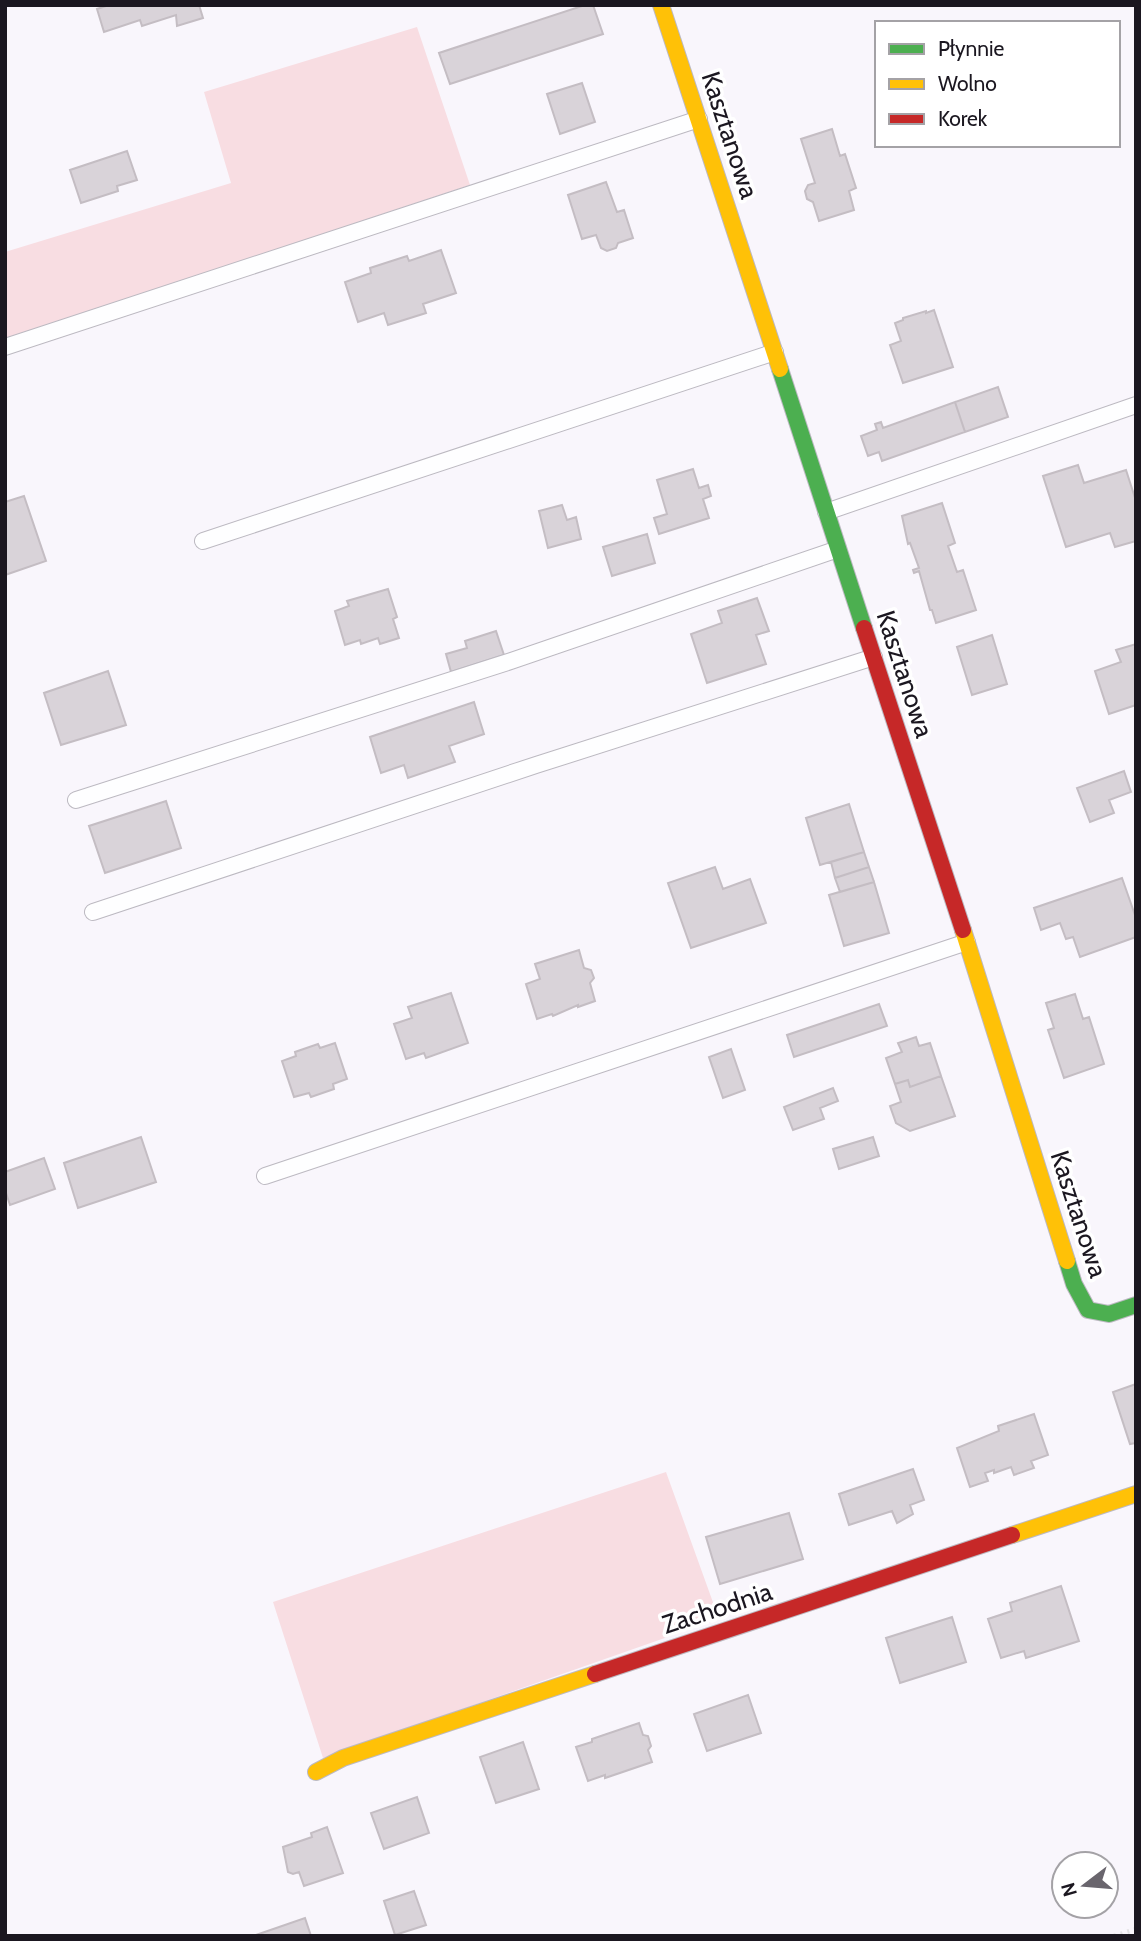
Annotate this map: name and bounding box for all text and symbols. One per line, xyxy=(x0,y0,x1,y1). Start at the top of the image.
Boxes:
legend xyxy=(875,21,1120,147)
text: Płynnie xyxy=(938,36,1005,61)
street label: Kasztanowa xyxy=(694,68,766,203)
text: Wolno xyxy=(938,71,997,96)
text: Korek xyxy=(938,106,988,131)
street label: Kasztanowa xyxy=(869,607,941,742)
street label: Kasztanowa xyxy=(1043,1147,1115,1282)
street label: Zachodnia xyxy=(658,1575,776,1641)
north arrow xyxy=(1050,1850,1120,1920)
text: N xyxy=(1056,1880,1082,1899)

